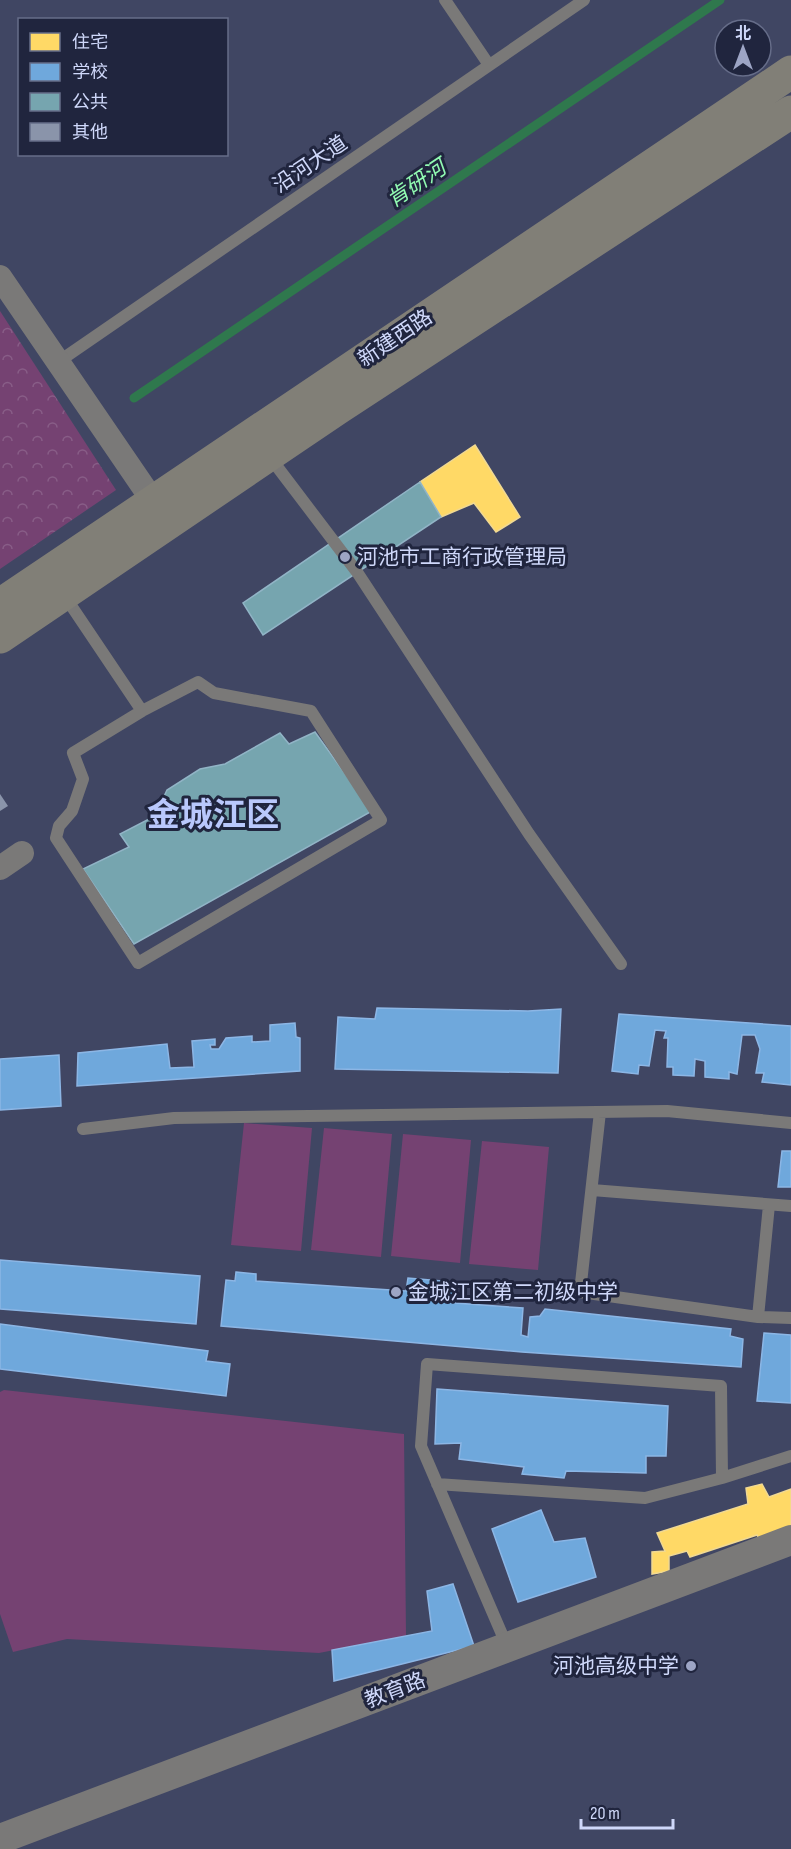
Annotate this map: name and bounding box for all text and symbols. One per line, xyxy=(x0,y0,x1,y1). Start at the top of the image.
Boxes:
legend xyxy=(18,18,228,156)
north arrow xyxy=(713,18,773,78)
text: 北 xyxy=(735,25,751,44)
text: 住宅 xyxy=(72,32,108,53)
text: 学校 xyxy=(72,62,108,83)
text: 公共 xyxy=(72,92,108,113)
text: 其他 xyxy=(72,122,108,143)
street label: 沿河大道 xyxy=(268,131,352,198)
water label: 肯研河 xyxy=(382,152,455,214)
street label: 新建西路 xyxy=(353,305,437,372)
place label: 河池市工商行政管理局 xyxy=(357,545,567,570)
marker: 河池市工商行政管理局 xyxy=(338,550,352,564)
district label: 金城江区 xyxy=(147,796,279,836)
place label: 金城江区第二初级中学 xyxy=(408,1280,618,1305)
marker: 金城江区第二初级中学 xyxy=(389,1285,403,1299)
place label: 河池高级中学 xyxy=(553,1654,679,1679)
marker: 河池高级中学 xyxy=(684,1659,698,1673)
street label: 教育路 xyxy=(361,1668,429,1713)
scale bar xyxy=(581,1792,672,1830)
text: 20 m xyxy=(590,1803,620,1824)

